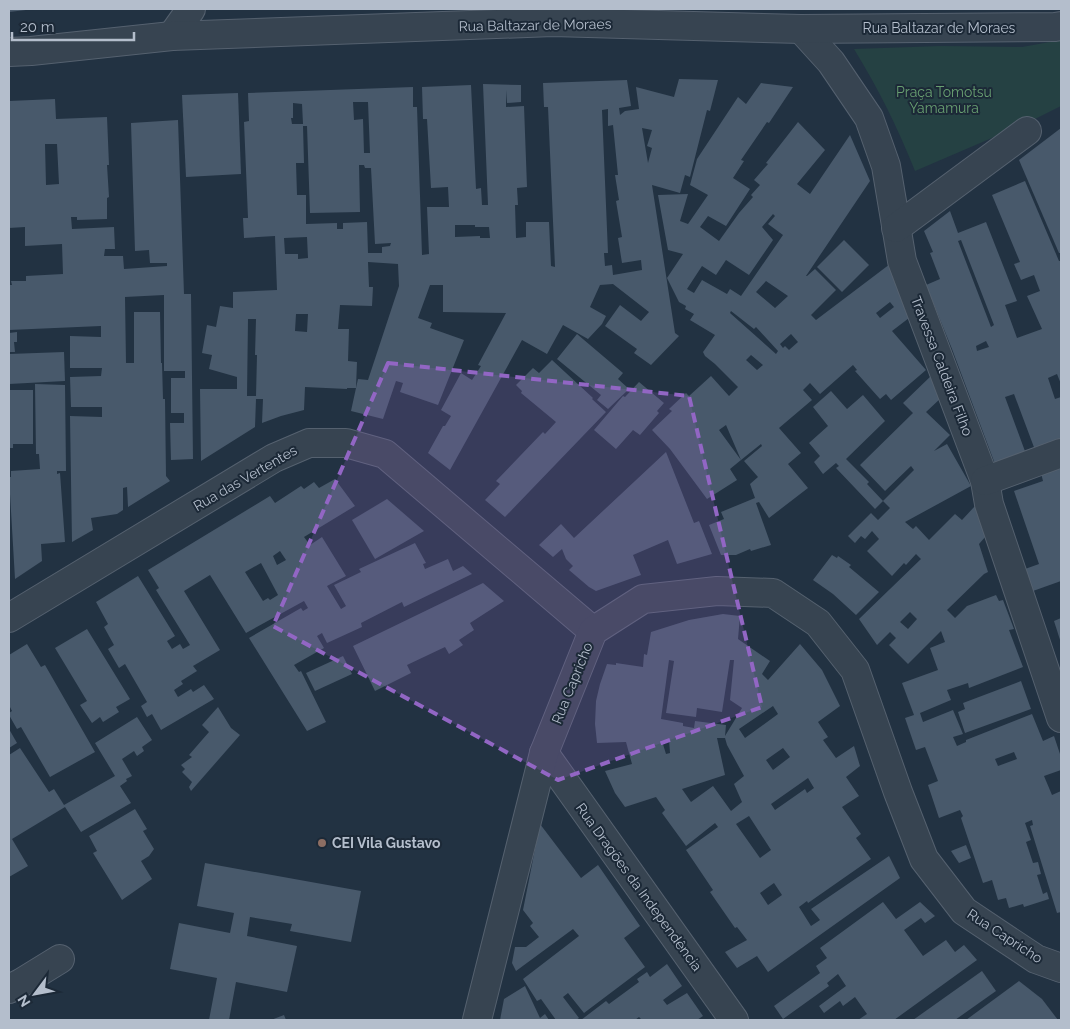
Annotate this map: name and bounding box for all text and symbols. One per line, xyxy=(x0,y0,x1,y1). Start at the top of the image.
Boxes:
scale bar xyxy=(12,10,135,42)
street label: Rua Baltazar de Moraes xyxy=(458,16,612,34)
text: 20 m xyxy=(20,18,55,36)
street label: Rua Baltazar de Moraes xyxy=(863,20,1016,36)
park label: Praça Tomotsu Yamamura xyxy=(896,84,992,116)
street label: Travessa Caldeira Filho xyxy=(908,294,976,438)
street label: Rua das Vertentes xyxy=(190,442,300,514)
street label: Rua Capricho xyxy=(548,640,596,726)
street label: Rua Dragões da Independência xyxy=(573,800,705,974)
place label: CEI Vila Gustavo xyxy=(332,835,441,851)
marker: CEI Vila Gustavo xyxy=(316,837,328,849)
street label: Rua Capricho xyxy=(964,906,1046,966)
north arrow xyxy=(10,969,60,1019)
text: N xyxy=(14,992,34,1010)

